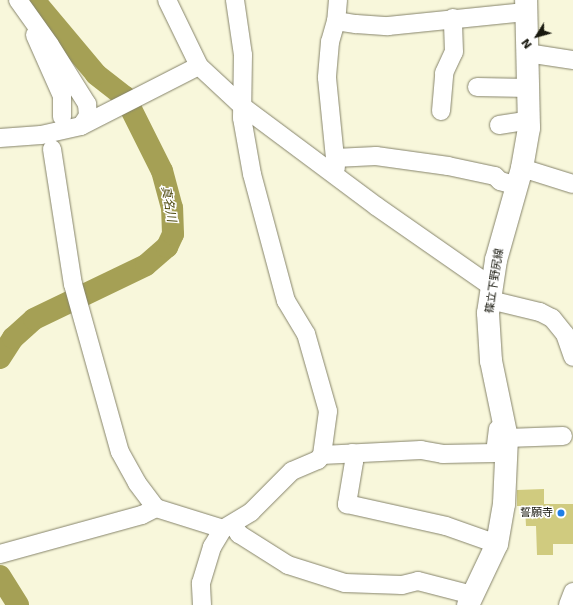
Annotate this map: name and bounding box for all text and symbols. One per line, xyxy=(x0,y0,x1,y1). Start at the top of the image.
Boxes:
north arrow xyxy=(517,16,557,56)
text: N xyxy=(519,36,535,51)
water label: 真名川 xyxy=(158,185,178,223)
street label: 篠立下野尻線 xyxy=(483,247,507,315)
place label: 誓願寺 xyxy=(520,506,553,520)
marker: 誓願寺 xyxy=(556,508,566,518)

